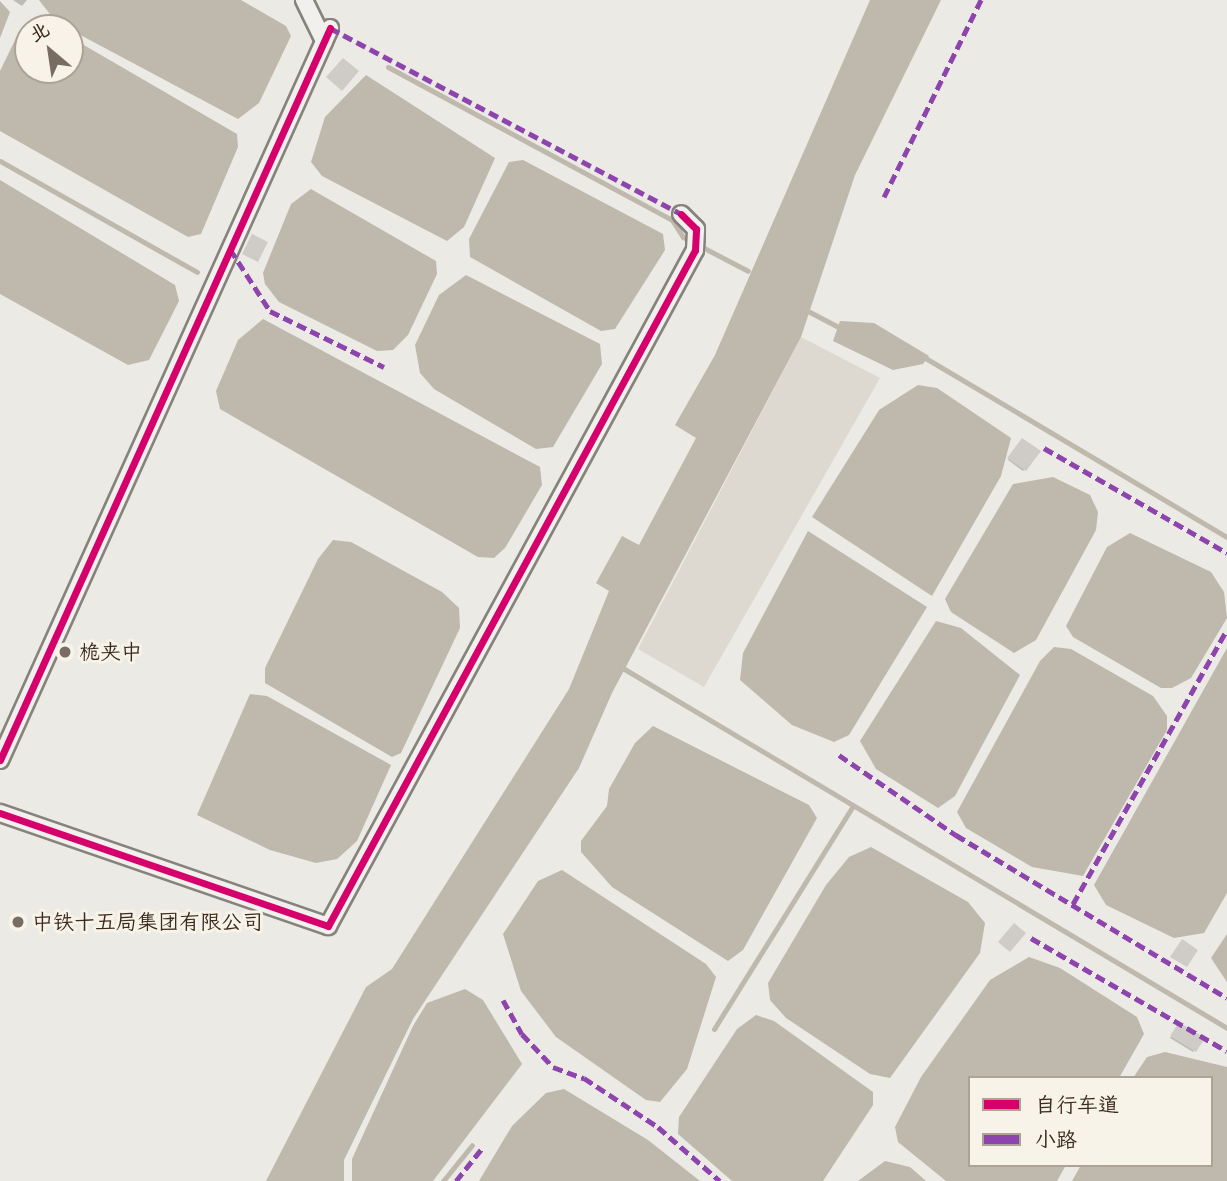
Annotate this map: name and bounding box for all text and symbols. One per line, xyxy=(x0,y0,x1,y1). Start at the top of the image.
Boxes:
text: 北 xyxy=(23,13,56,51)
north arrow xyxy=(14,14,84,84)
place label: 桅夹中 xyxy=(79,639,142,665)
marker: 桅夹中 xyxy=(57,644,73,660)
place label: 中铁十五局集团有限公司 xyxy=(32,909,263,935)
marker: 中铁十五局集团有限公司 xyxy=(10,914,26,930)
legend xyxy=(968,1076,1213,1167)
text: 自行车道 xyxy=(1035,1086,1119,1124)
text: 小路 xyxy=(1035,1121,1077,1159)

